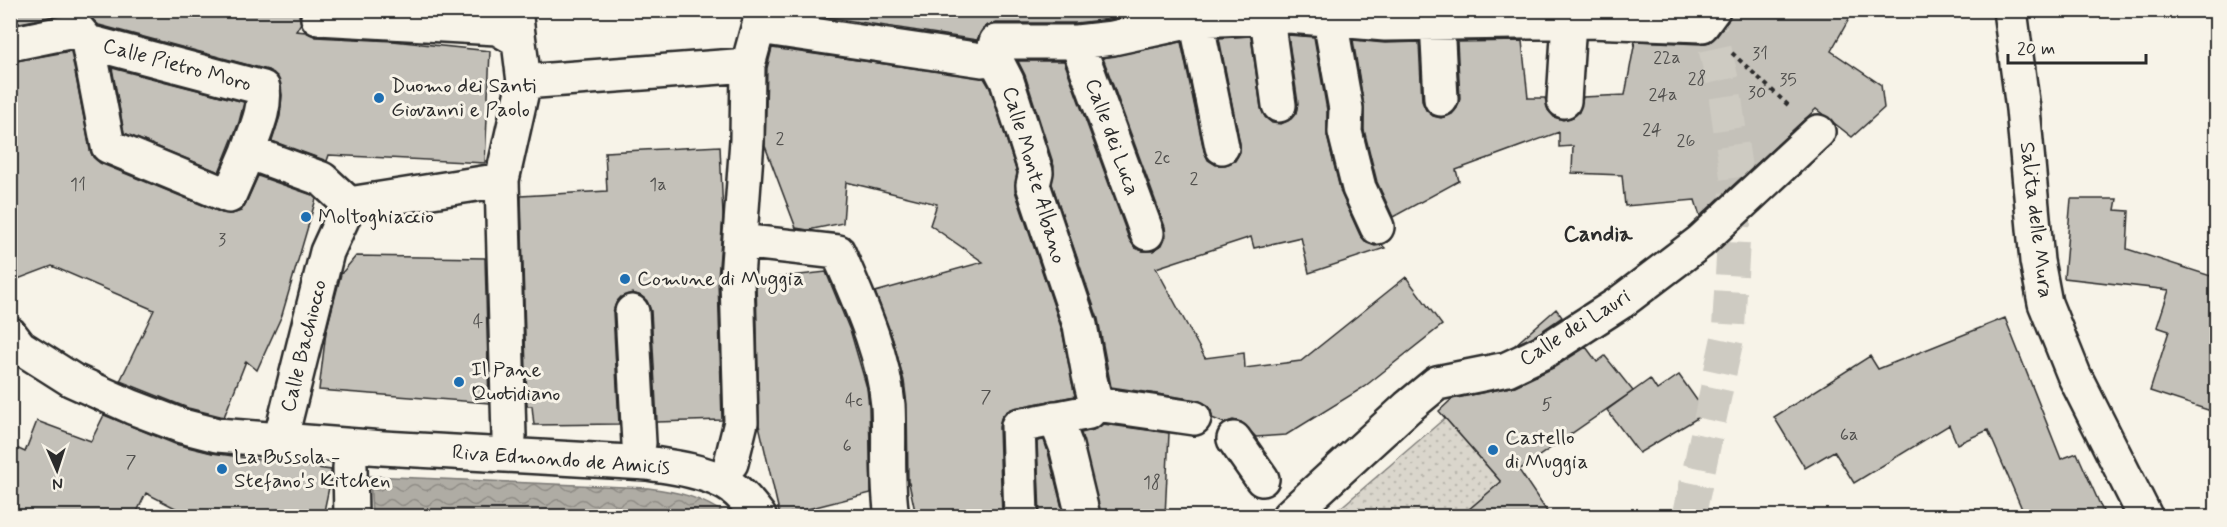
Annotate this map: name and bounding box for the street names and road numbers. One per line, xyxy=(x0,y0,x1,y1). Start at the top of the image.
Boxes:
street label: Calle Pietro Moro xyxy=(100,32,254,98)
street label: Calle dei Luca xyxy=(1078,75,1146,199)
street label: Calle Monte Albano xyxy=(995,83,1073,267)
street label: Salita delle Mura xyxy=(2013,140,2059,300)
street label: Calle Bachiocco xyxy=(274,277,334,415)
street label: Calle dei Lauri xyxy=(1514,283,1636,373)
street label: Riva Edmondo de Amicis xyxy=(451,438,671,482)

